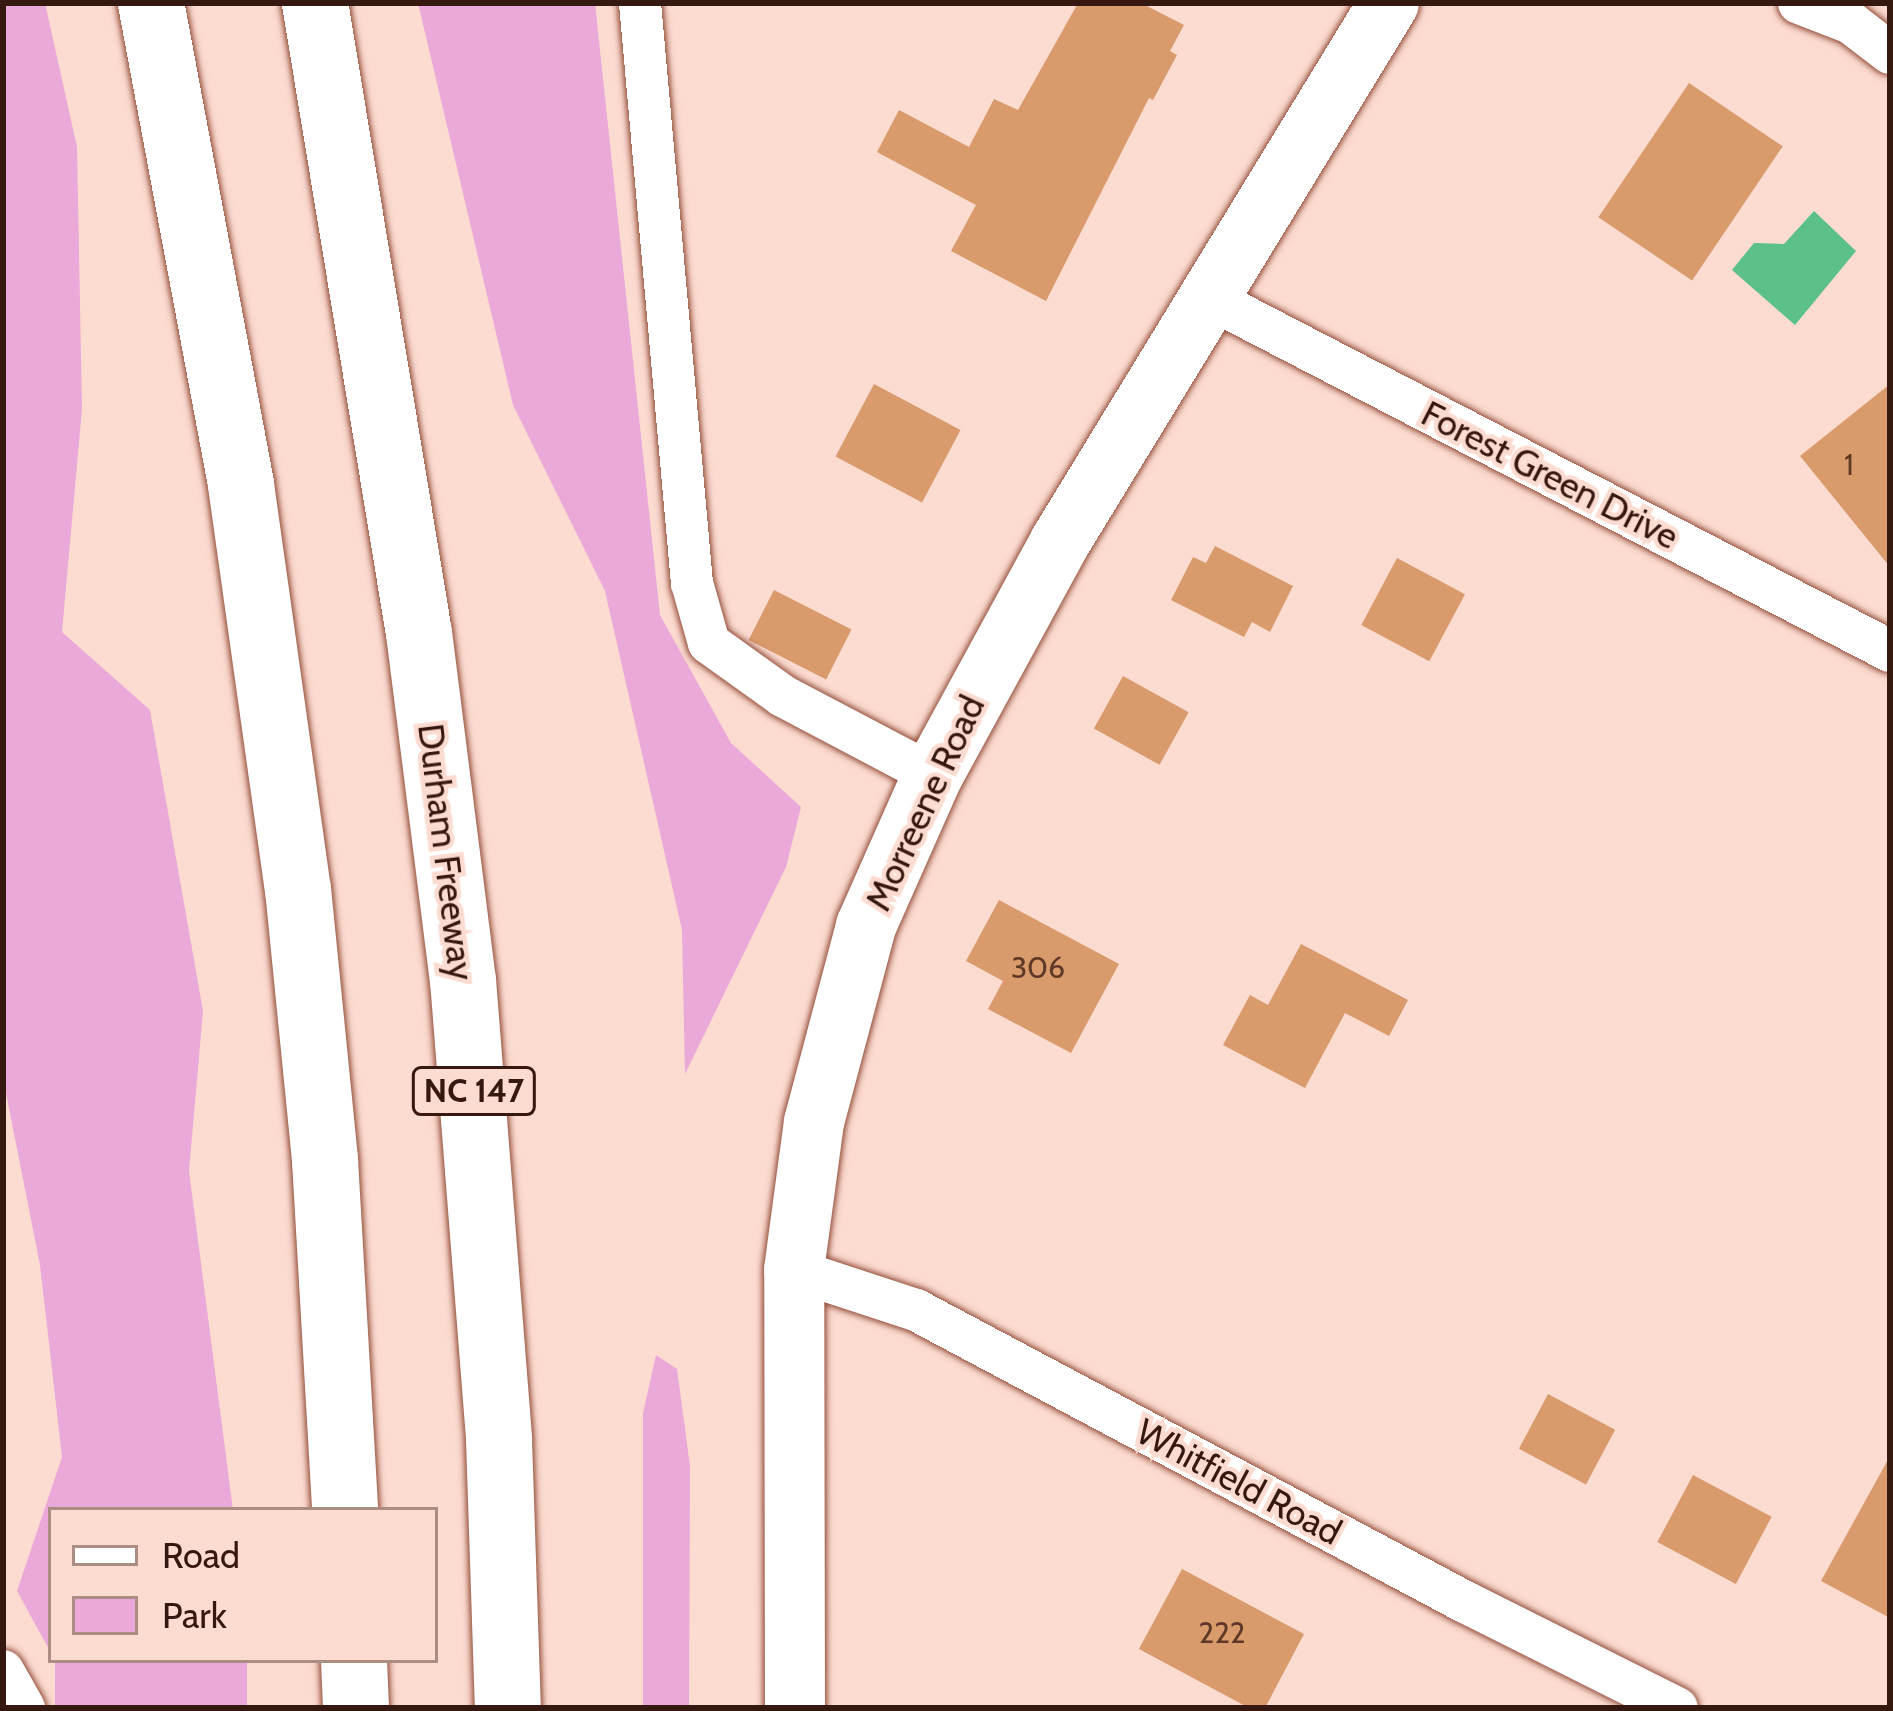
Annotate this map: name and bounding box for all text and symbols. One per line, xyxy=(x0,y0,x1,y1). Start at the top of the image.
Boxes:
street label: Forest Green Drive xyxy=(1414,392,1686,558)
house number: 1 xyxy=(1844,447,1854,483)
street label: Morreene Road xyxy=(856,689,994,917)
street label: Durham Freeway xyxy=(409,721,483,983)
house number: 306 xyxy=(1011,950,1065,986)
road number: NC 147 xyxy=(411,1064,537,1118)
street label: Whitfield Road xyxy=(1129,1410,1349,1554)
legend xyxy=(48,1507,438,1663)
text: Road xyxy=(162,1533,240,1577)
text: Park xyxy=(162,1593,227,1637)
house number: 222 xyxy=(1198,1615,1246,1651)

